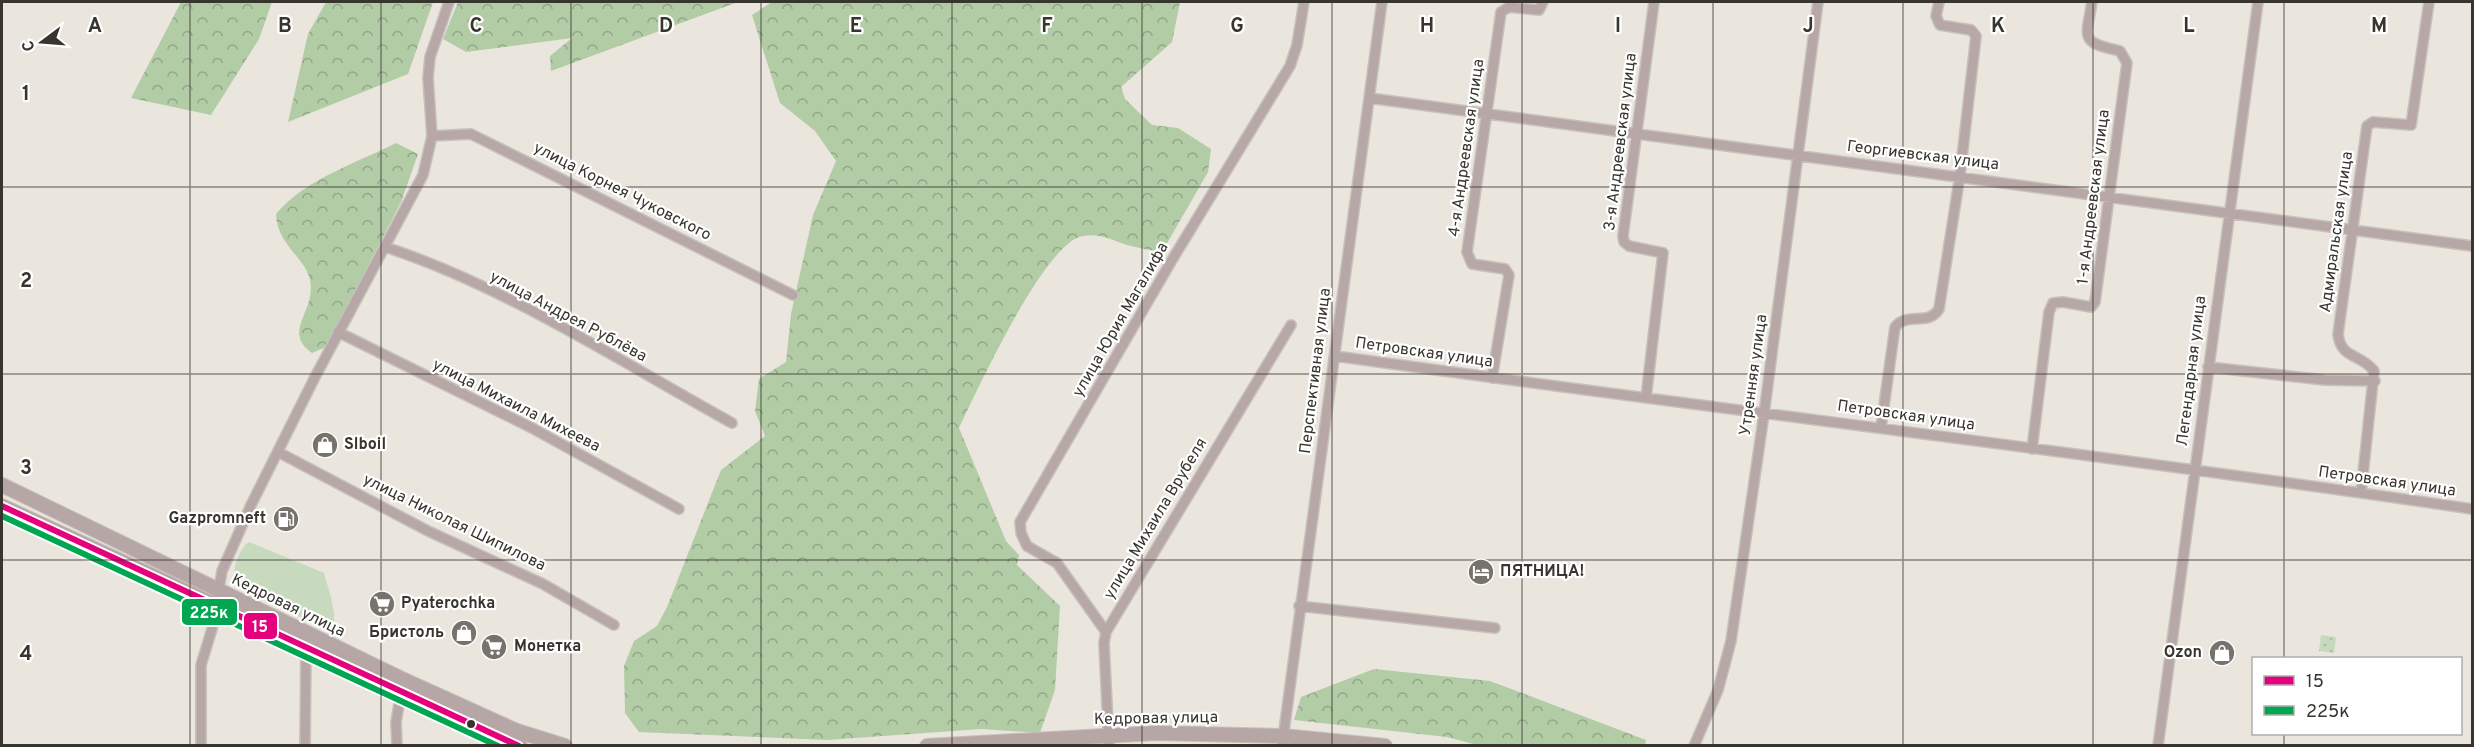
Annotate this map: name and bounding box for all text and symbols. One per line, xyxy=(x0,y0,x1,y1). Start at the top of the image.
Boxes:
north arrow xyxy=(12,12,72,72)
text: A xyxy=(88,14,102,40)
text: B xyxy=(278,14,292,40)
text: C xyxy=(470,14,482,40)
text: D xyxy=(659,14,673,40)
text: E xyxy=(850,14,862,40)
text: F xyxy=(1041,14,1053,40)
text: G xyxy=(1230,14,1244,40)
text: H xyxy=(1420,14,1434,40)
text: I xyxy=(1615,14,1621,40)
text: J xyxy=(1802,14,1814,40)
text: K xyxy=(1991,14,2005,40)
text: L xyxy=(2183,14,2195,40)
text: M xyxy=(2371,14,2387,40)
text: С xyxy=(18,38,41,53)
street label: 3-я Андреевская улица xyxy=(1600,52,1642,232)
street label: 4-я Андреевская улица xyxy=(1445,58,1489,238)
text: 1 xyxy=(22,82,30,108)
street label: 1-я Андреевская улица xyxy=(2073,108,2115,286)
street label: Георгиевская улица xyxy=(1846,137,2000,175)
street label: улица Корнея Чуковского xyxy=(530,138,714,246)
street label: Адмиральская улица xyxy=(2316,150,2358,314)
street label: улица Юрия Магалифа xyxy=(1069,239,1173,401)
street label: улица Андрея Рублёва xyxy=(486,267,650,367)
text: 2 xyxy=(20,269,32,295)
street label: Перспективная улица xyxy=(1296,287,1336,455)
street label: Легендарная улица xyxy=(2173,295,2211,447)
street label: Утренняя улица xyxy=(1736,313,1772,437)
street label: Петровская улица xyxy=(1354,333,1494,373)
street label: улица Михаила Михеева xyxy=(429,355,603,457)
street label: Петровская улица xyxy=(1836,396,1976,436)
shop icon: Slboil xyxy=(310,430,340,460)
place label: Slboil xyxy=(344,435,386,455)
street label: улица Михаила Врубеля xyxy=(1100,435,1212,603)
text: 3 xyxy=(20,456,32,482)
street label: Петровская улица xyxy=(2317,462,2457,502)
street label: улица Николая Шипилова xyxy=(359,470,549,576)
fuel station icon: Gazpromneft xyxy=(271,504,301,534)
place label: Gazpromneft xyxy=(168,509,266,529)
hotel icon: ПЯТНИЦА! xyxy=(1466,557,1496,587)
place label: ПЯТНИЦА! xyxy=(1500,562,1584,582)
street label: Кедровая улица xyxy=(228,570,348,642)
supermarket icon: Pyaterochka xyxy=(367,589,397,619)
place label: Pyaterochka xyxy=(401,594,495,614)
line badge: 225к xyxy=(181,598,238,626)
text: 225к xyxy=(190,604,228,624)
line badge: 15 xyxy=(243,612,278,640)
text: 15 xyxy=(252,618,268,638)
shop icon: Бристоль xyxy=(449,618,479,648)
place label: Бристоль xyxy=(369,623,444,643)
supermarket icon: Монетка xyxy=(479,632,509,662)
place label: Монетка xyxy=(514,637,581,657)
shop icon: Ozon xyxy=(2207,638,2237,668)
text: 4 xyxy=(20,642,32,668)
place label: Ozon xyxy=(2164,643,2202,663)
legend xyxy=(2252,657,2462,735)
text: 15 xyxy=(2306,671,2324,694)
text: 225к xyxy=(2306,701,2350,724)
street label: Кедровая улица xyxy=(1094,708,1218,730)
unlabelled marker xyxy=(465,718,477,730)

